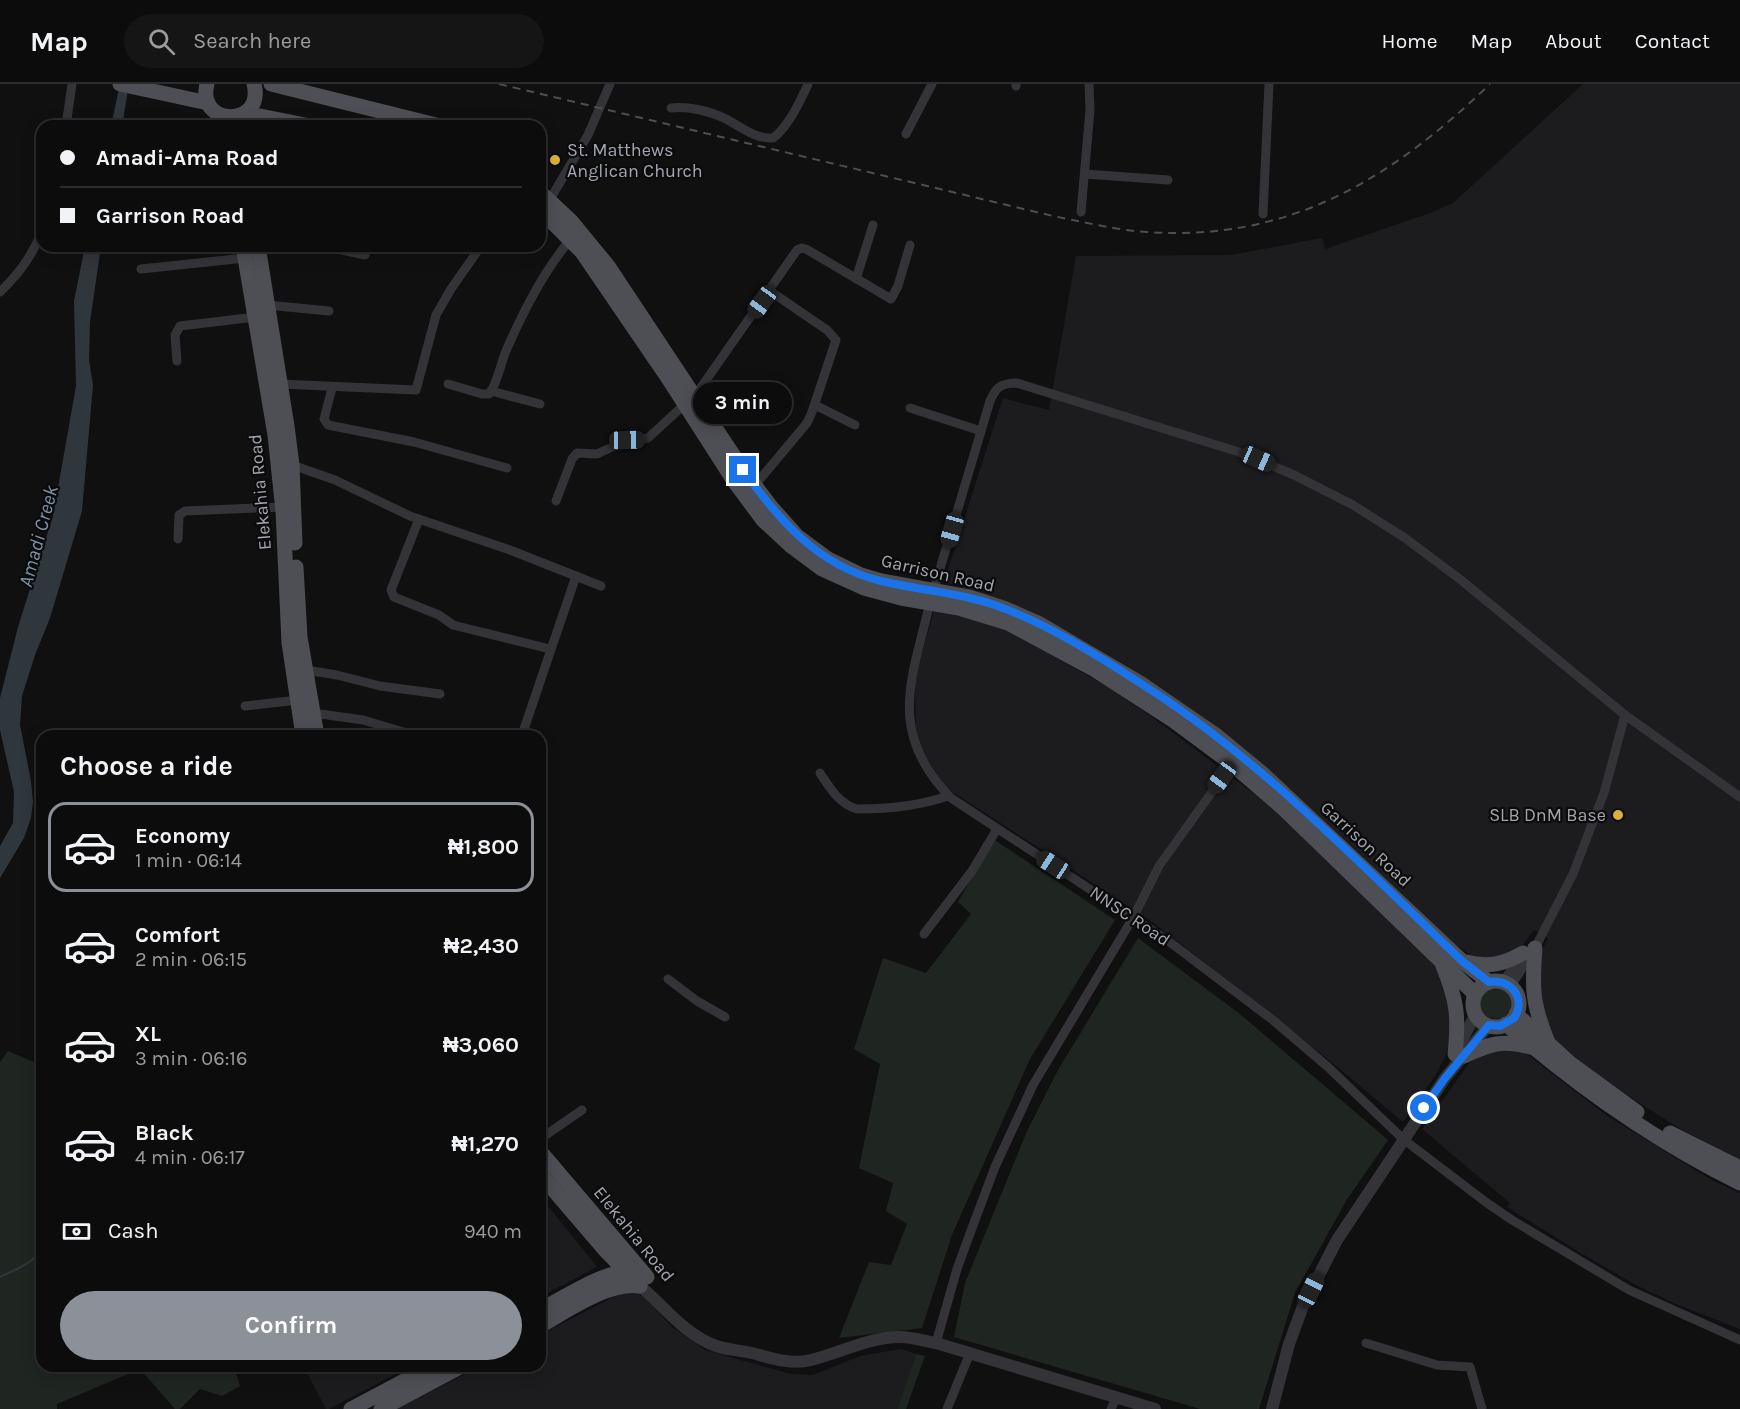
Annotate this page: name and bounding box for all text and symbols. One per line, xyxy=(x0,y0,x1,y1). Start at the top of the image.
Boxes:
search box xyxy=(124,14,544,68)
text: Map xyxy=(30,25,88,58)
icon: search xyxy=(145,25,178,58)
text: Search here xyxy=(193,28,311,54)
text: Home xyxy=(1382,29,1438,53)
text: Map xyxy=(1471,29,1512,53)
text: About xyxy=(1545,29,1602,53)
text: Contact xyxy=(1635,29,1710,53)
place label: St. Matthews Anglican Church xyxy=(567,139,703,182)
text: Amadi-Ama Road xyxy=(96,145,279,171)
marker: St. Matthews Anglican Church xyxy=(548,153,562,167)
text: Garrison Road xyxy=(96,203,245,229)
car xyxy=(744,282,780,322)
callout: 3 min xyxy=(694,383,792,425)
text: 3 min xyxy=(715,391,770,414)
car xyxy=(609,431,645,449)
street label: Elekahia Road xyxy=(244,433,276,551)
car xyxy=(1238,443,1278,475)
route end xyxy=(729,456,756,483)
water label: Amadi Creek xyxy=(14,482,63,589)
car xyxy=(938,510,966,550)
street label: Garrison Road xyxy=(879,549,997,597)
text: Choose a ride xyxy=(60,750,233,782)
car xyxy=(1204,757,1240,797)
street label: Garrison Road xyxy=(1316,796,1416,892)
place label: SLB DnM Base xyxy=(1489,804,1606,826)
marker: SLB DnM Base xyxy=(1611,808,1625,822)
icon: car xyxy=(63,820,117,874)
text: Economy xyxy=(135,823,230,849)
text: ₦1,800 xyxy=(448,834,519,860)
car xyxy=(1033,848,1073,882)
text: 1 min · 06:14 xyxy=(135,849,242,872)
street label: NNSC Road xyxy=(1086,881,1174,951)
icon: car xyxy=(63,919,117,973)
text: Comfort xyxy=(135,922,220,948)
text: ₦2,430 xyxy=(444,933,519,959)
text: 2 min · 06:15 xyxy=(135,948,247,971)
icon: car xyxy=(63,1018,117,1072)
text: XL xyxy=(135,1021,161,1047)
text: ₦3,060 xyxy=(443,1032,519,1058)
text: 3 min · 06:16 xyxy=(135,1047,247,1070)
route start xyxy=(1410,1094,1437,1121)
icon: car xyxy=(63,1117,117,1171)
text: Black xyxy=(135,1120,194,1146)
text: ₦1,270 xyxy=(452,1131,519,1157)
text: 4 min · 06:17 xyxy=(135,1146,245,1169)
street label: Elekahia Road xyxy=(589,1182,679,1286)
icon: cash xyxy=(60,1215,93,1248)
text: Cash xyxy=(108,1218,158,1244)
text: 940 m xyxy=(464,1220,522,1243)
car xyxy=(1295,1270,1327,1310)
button: Confirm xyxy=(60,1291,522,1360)

